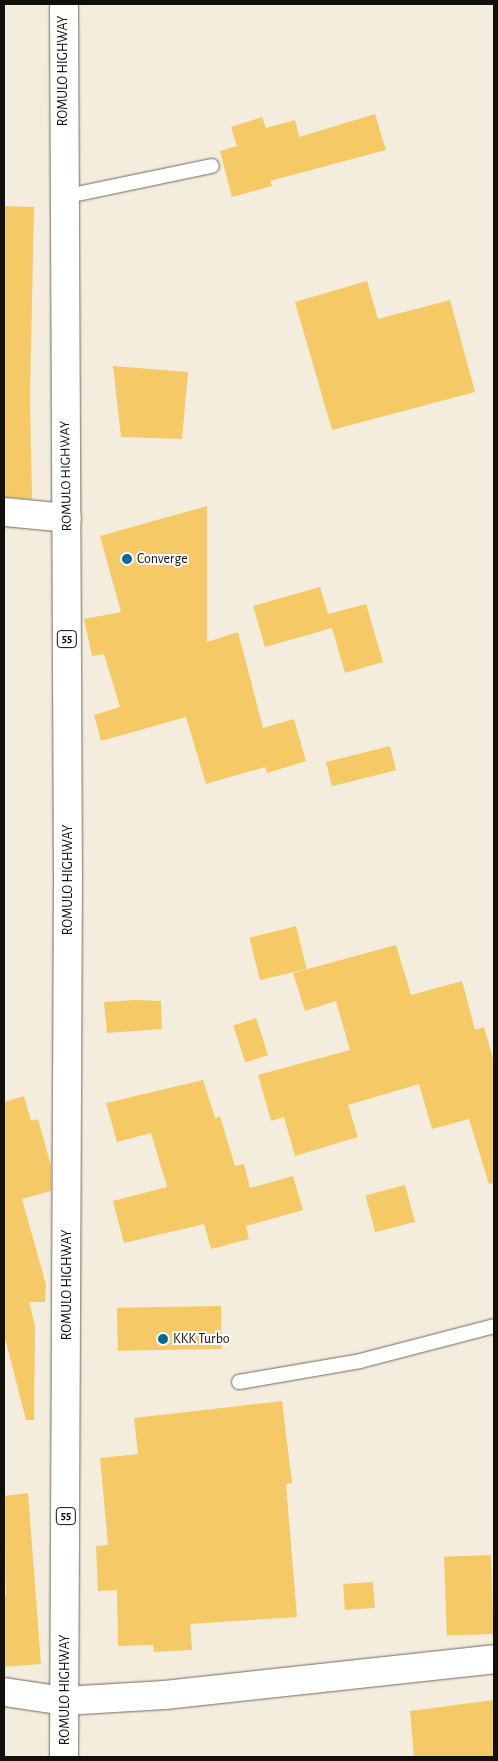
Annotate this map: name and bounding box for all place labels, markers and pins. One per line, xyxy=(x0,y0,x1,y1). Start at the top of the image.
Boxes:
place label: Converge xyxy=(137,551,188,567)
marker: Converge xyxy=(121,553,133,565)
place label: KKK Turbo xyxy=(173,1331,230,1347)
marker: KKK Turbo xyxy=(157,1333,169,1345)

